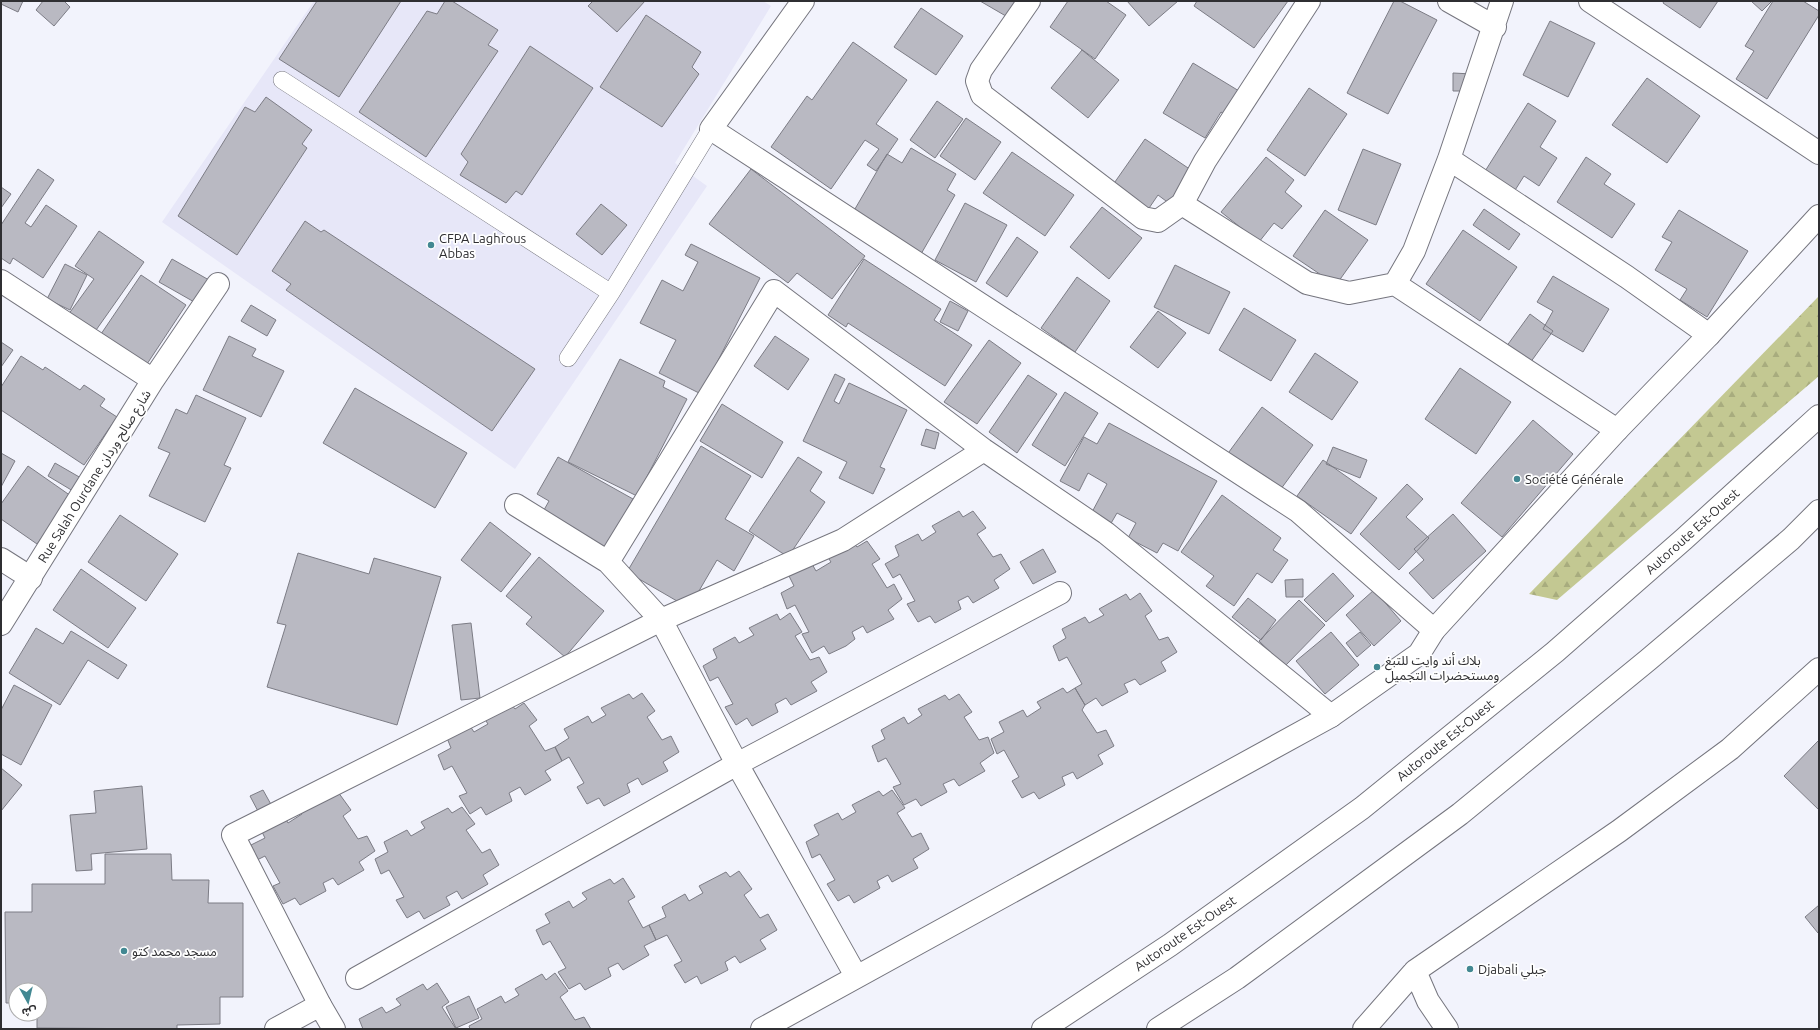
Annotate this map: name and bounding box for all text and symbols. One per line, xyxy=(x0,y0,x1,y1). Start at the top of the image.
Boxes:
place label: CFPA Laghrous Abbas xyxy=(439,231,527,260)
marker: CFPA Laghrous Abbas xyxy=(426,240,436,250)
street label: Rue Salah Ourdane شارع صالح وردان xyxy=(35,387,157,567)
place label: Société Générale xyxy=(1525,472,1624,486)
marker: Société Générale xyxy=(1512,474,1522,484)
street label: Autoroute Est-Ouest xyxy=(1642,485,1742,577)
place label: بلاك أند وايت للتبغ ومستحضرات التجميل xyxy=(1385,652,1500,684)
marker: بلاك أند وايت للتبغ ومستحضرات التجميل xyxy=(1372,662,1382,672)
street label: Autoroute Est-Ouest xyxy=(1394,697,1496,783)
street label: Autoroute Est-Ouest xyxy=(1132,893,1238,973)
place label: مسجد محمد كتو xyxy=(132,944,217,959)
marker: مسجد محمد كتو xyxy=(119,946,129,956)
place label: Djabali جبلي xyxy=(1478,962,1547,980)
marker: Djabali جبلي xyxy=(1465,964,1475,974)
north arrow xyxy=(8,982,48,1022)
text: ش xyxy=(21,1004,38,1019)

